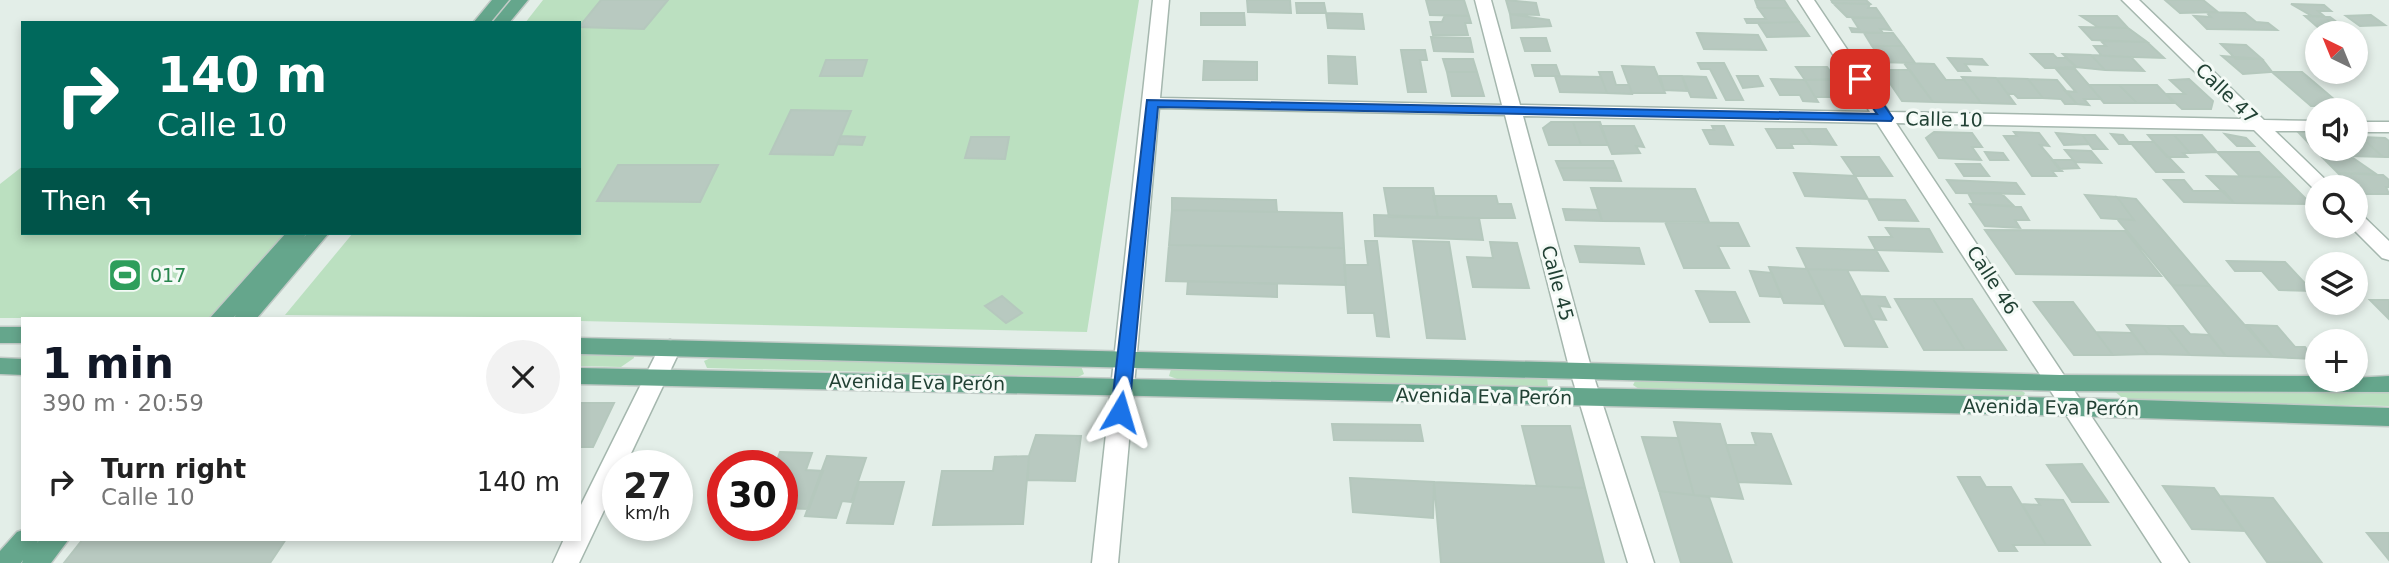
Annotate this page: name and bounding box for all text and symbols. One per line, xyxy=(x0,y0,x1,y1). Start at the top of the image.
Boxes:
north arrow xyxy=(2305,21,2368,84)
map controls xyxy=(2305,21,2368,392)
text: 140 m xyxy=(157,47,327,104)
icon: right xyxy=(42,49,133,140)
pin xyxy=(1830,49,1890,109)
street label: Calle 47 xyxy=(2192,58,2262,128)
icon: arrive xyxy=(1841,60,1879,98)
button: sound xyxy=(2305,98,2368,161)
text: Calle 10 xyxy=(157,106,287,144)
street label: Calle 10 xyxy=(1905,107,1983,131)
button: search xyxy=(2305,175,2368,238)
icon: left xyxy=(121,182,159,220)
text: Then xyxy=(42,186,107,216)
street label: Calle 46 xyxy=(1963,242,2023,318)
street label: Calle 45 xyxy=(1537,243,1579,323)
button: layers xyxy=(2305,252,2368,315)
sports icon: 017 xyxy=(106,256,144,294)
place label: 017 xyxy=(150,264,186,286)
button: + xyxy=(2305,329,2368,392)
text: 1 min xyxy=(42,339,174,388)
button: close xyxy=(486,340,560,414)
street label: Avenida Eva Perón xyxy=(829,369,1005,395)
position arrow xyxy=(1083,375,1157,449)
street label: Avenida Eva Perón xyxy=(1396,383,1572,409)
text: 390 m · 20:59 xyxy=(42,390,204,416)
street label: Avenida Eva Perón xyxy=(1963,394,2139,420)
speed limit sign: 30 xyxy=(707,450,798,541)
text: Turn right xyxy=(101,454,246,484)
icon: right xyxy=(42,463,80,501)
text: 27 xyxy=(623,466,672,506)
text: 140 m xyxy=(477,467,560,497)
text: Calle 10 xyxy=(101,484,195,510)
text: km/h xyxy=(625,502,670,523)

